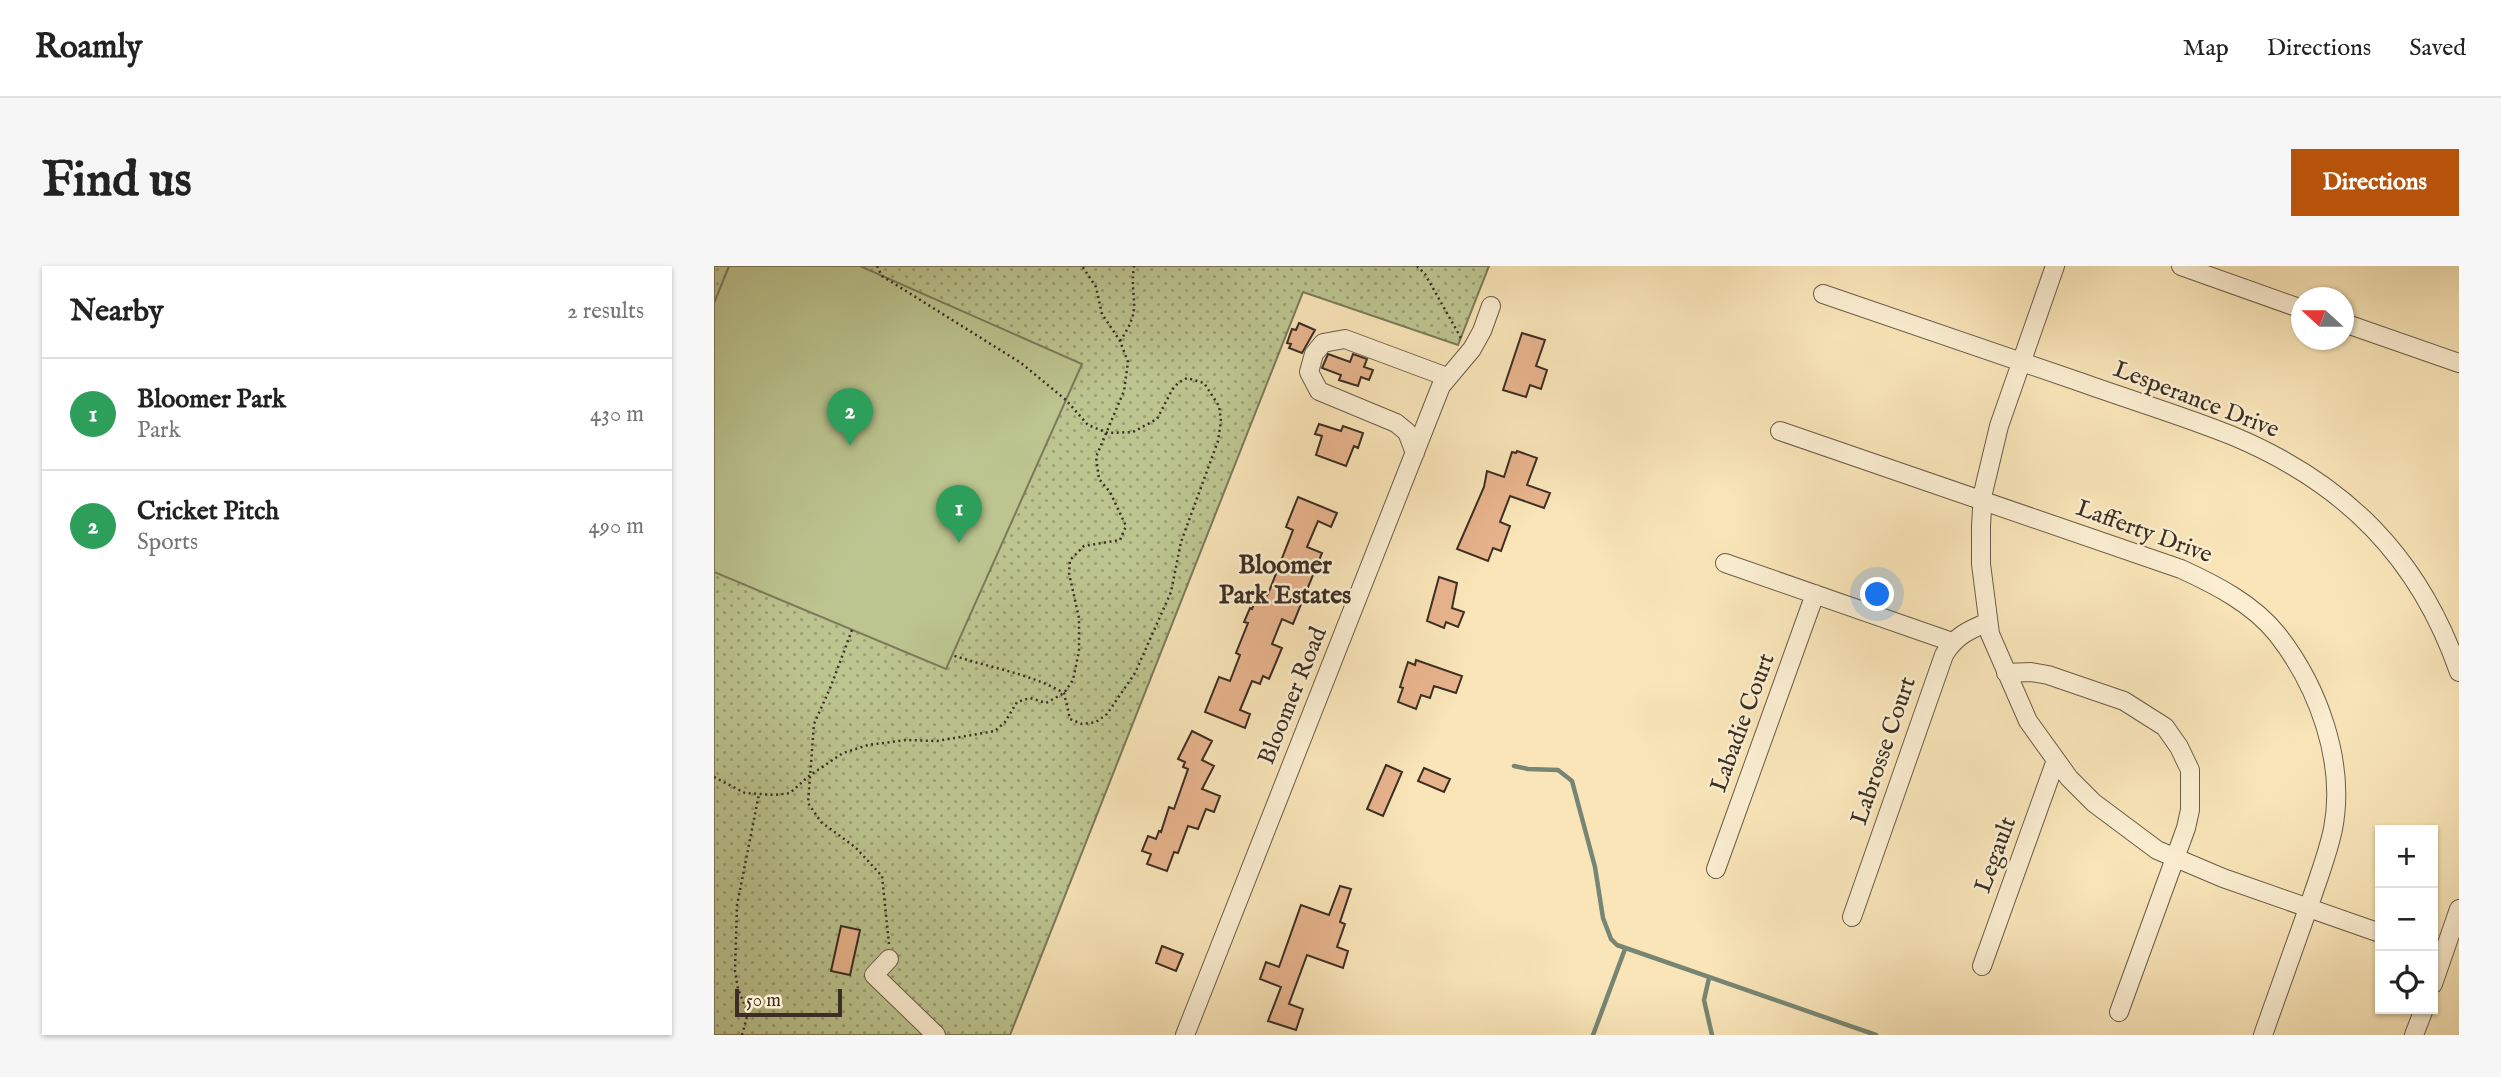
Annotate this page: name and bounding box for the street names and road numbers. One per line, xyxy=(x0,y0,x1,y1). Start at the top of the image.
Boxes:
street label: Lesperance Drive xyxy=(2109,354,2283,446)
street label: Lafferty Drive xyxy=(2072,493,2216,571)
street label: Bloomer Road xyxy=(1251,622,1335,769)
street label: Labadie Court xyxy=(1704,649,1782,797)
street label: Labrosse Court xyxy=(1844,673,1924,829)
street label: Legault xyxy=(1968,813,2024,897)

